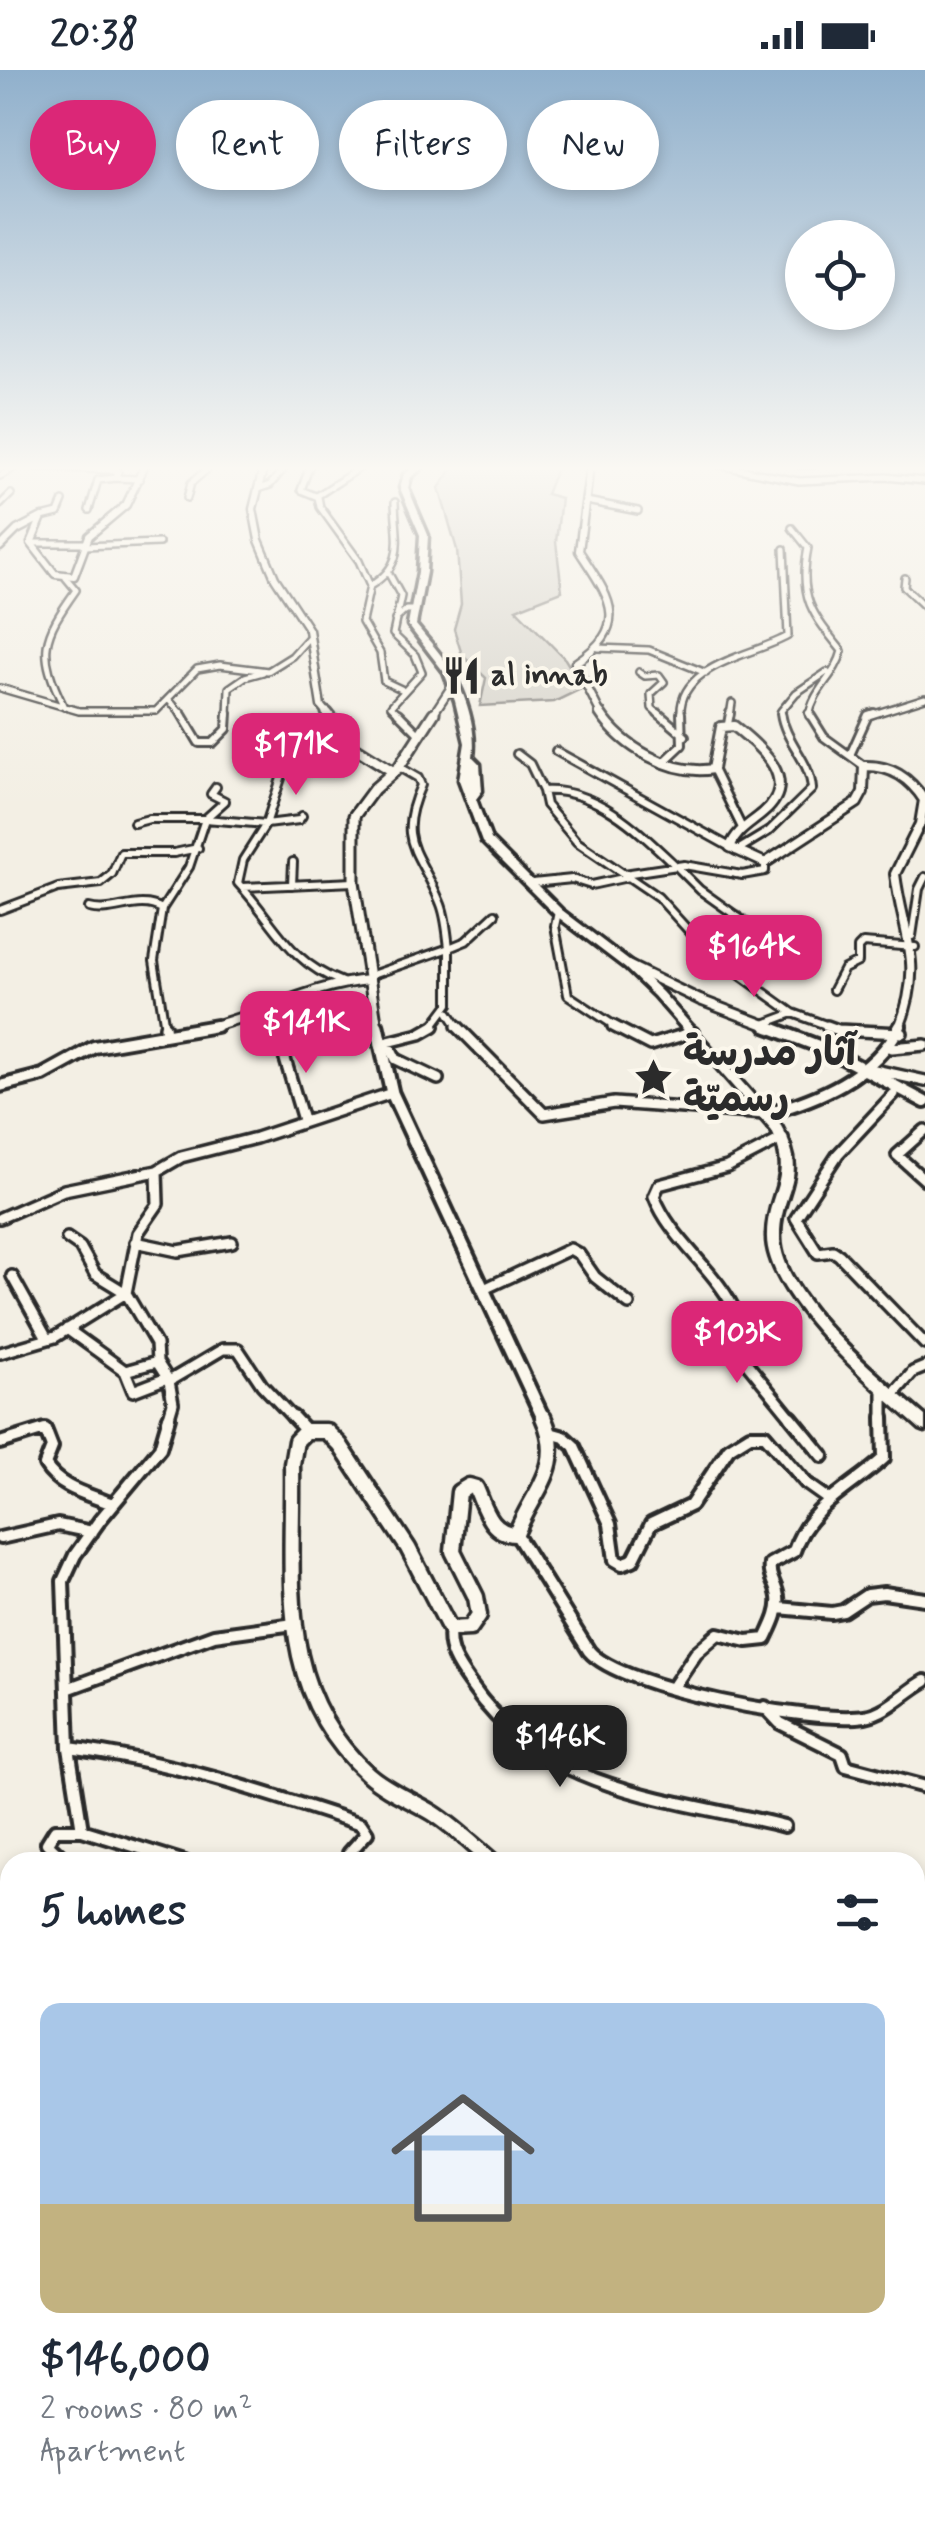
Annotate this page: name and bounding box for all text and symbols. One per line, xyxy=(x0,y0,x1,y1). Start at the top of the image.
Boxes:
text: 20:38 xyxy=(50,11,139,60)
chip: Buy xyxy=(30,100,156,190)
chip: Rent xyxy=(176,100,319,190)
chip: Filters xyxy=(339,100,507,190)
chip: New xyxy=(527,100,659,190)
map controls xyxy=(785,220,895,330)
button: locate xyxy=(785,220,895,330)
restaurant icon: al innab xyxy=(440,654,482,696)
place label: al innab xyxy=(491,654,608,696)
pin: $171K xyxy=(226,713,366,798)
text: $171K xyxy=(254,724,338,766)
pin: $164K xyxy=(684,915,824,1000)
text: $164K xyxy=(708,926,800,968)
pin: $141K xyxy=(236,991,376,1076)
text: $141K xyxy=(262,1002,350,1044)
place label: آثار مدرسة رسميّة xyxy=(683,1028,859,1126)
place icon: آثار مدرسة رسميّة xyxy=(632,1056,674,1098)
pin: $103K xyxy=(667,1301,807,1386)
text: $103K xyxy=(693,1312,781,1354)
pin: $146K xyxy=(490,1705,630,1790)
text: $146K xyxy=(515,1716,605,1758)
text: 5 homes xyxy=(40,1885,186,1940)
icon: filters xyxy=(830,1885,885,1940)
icon: home xyxy=(373,2068,553,2248)
text: $146,000 xyxy=(40,2333,211,2388)
text: 2 rooms · 80 m² xyxy=(40,2388,253,2430)
text: Apartment xyxy=(40,2430,185,2472)

